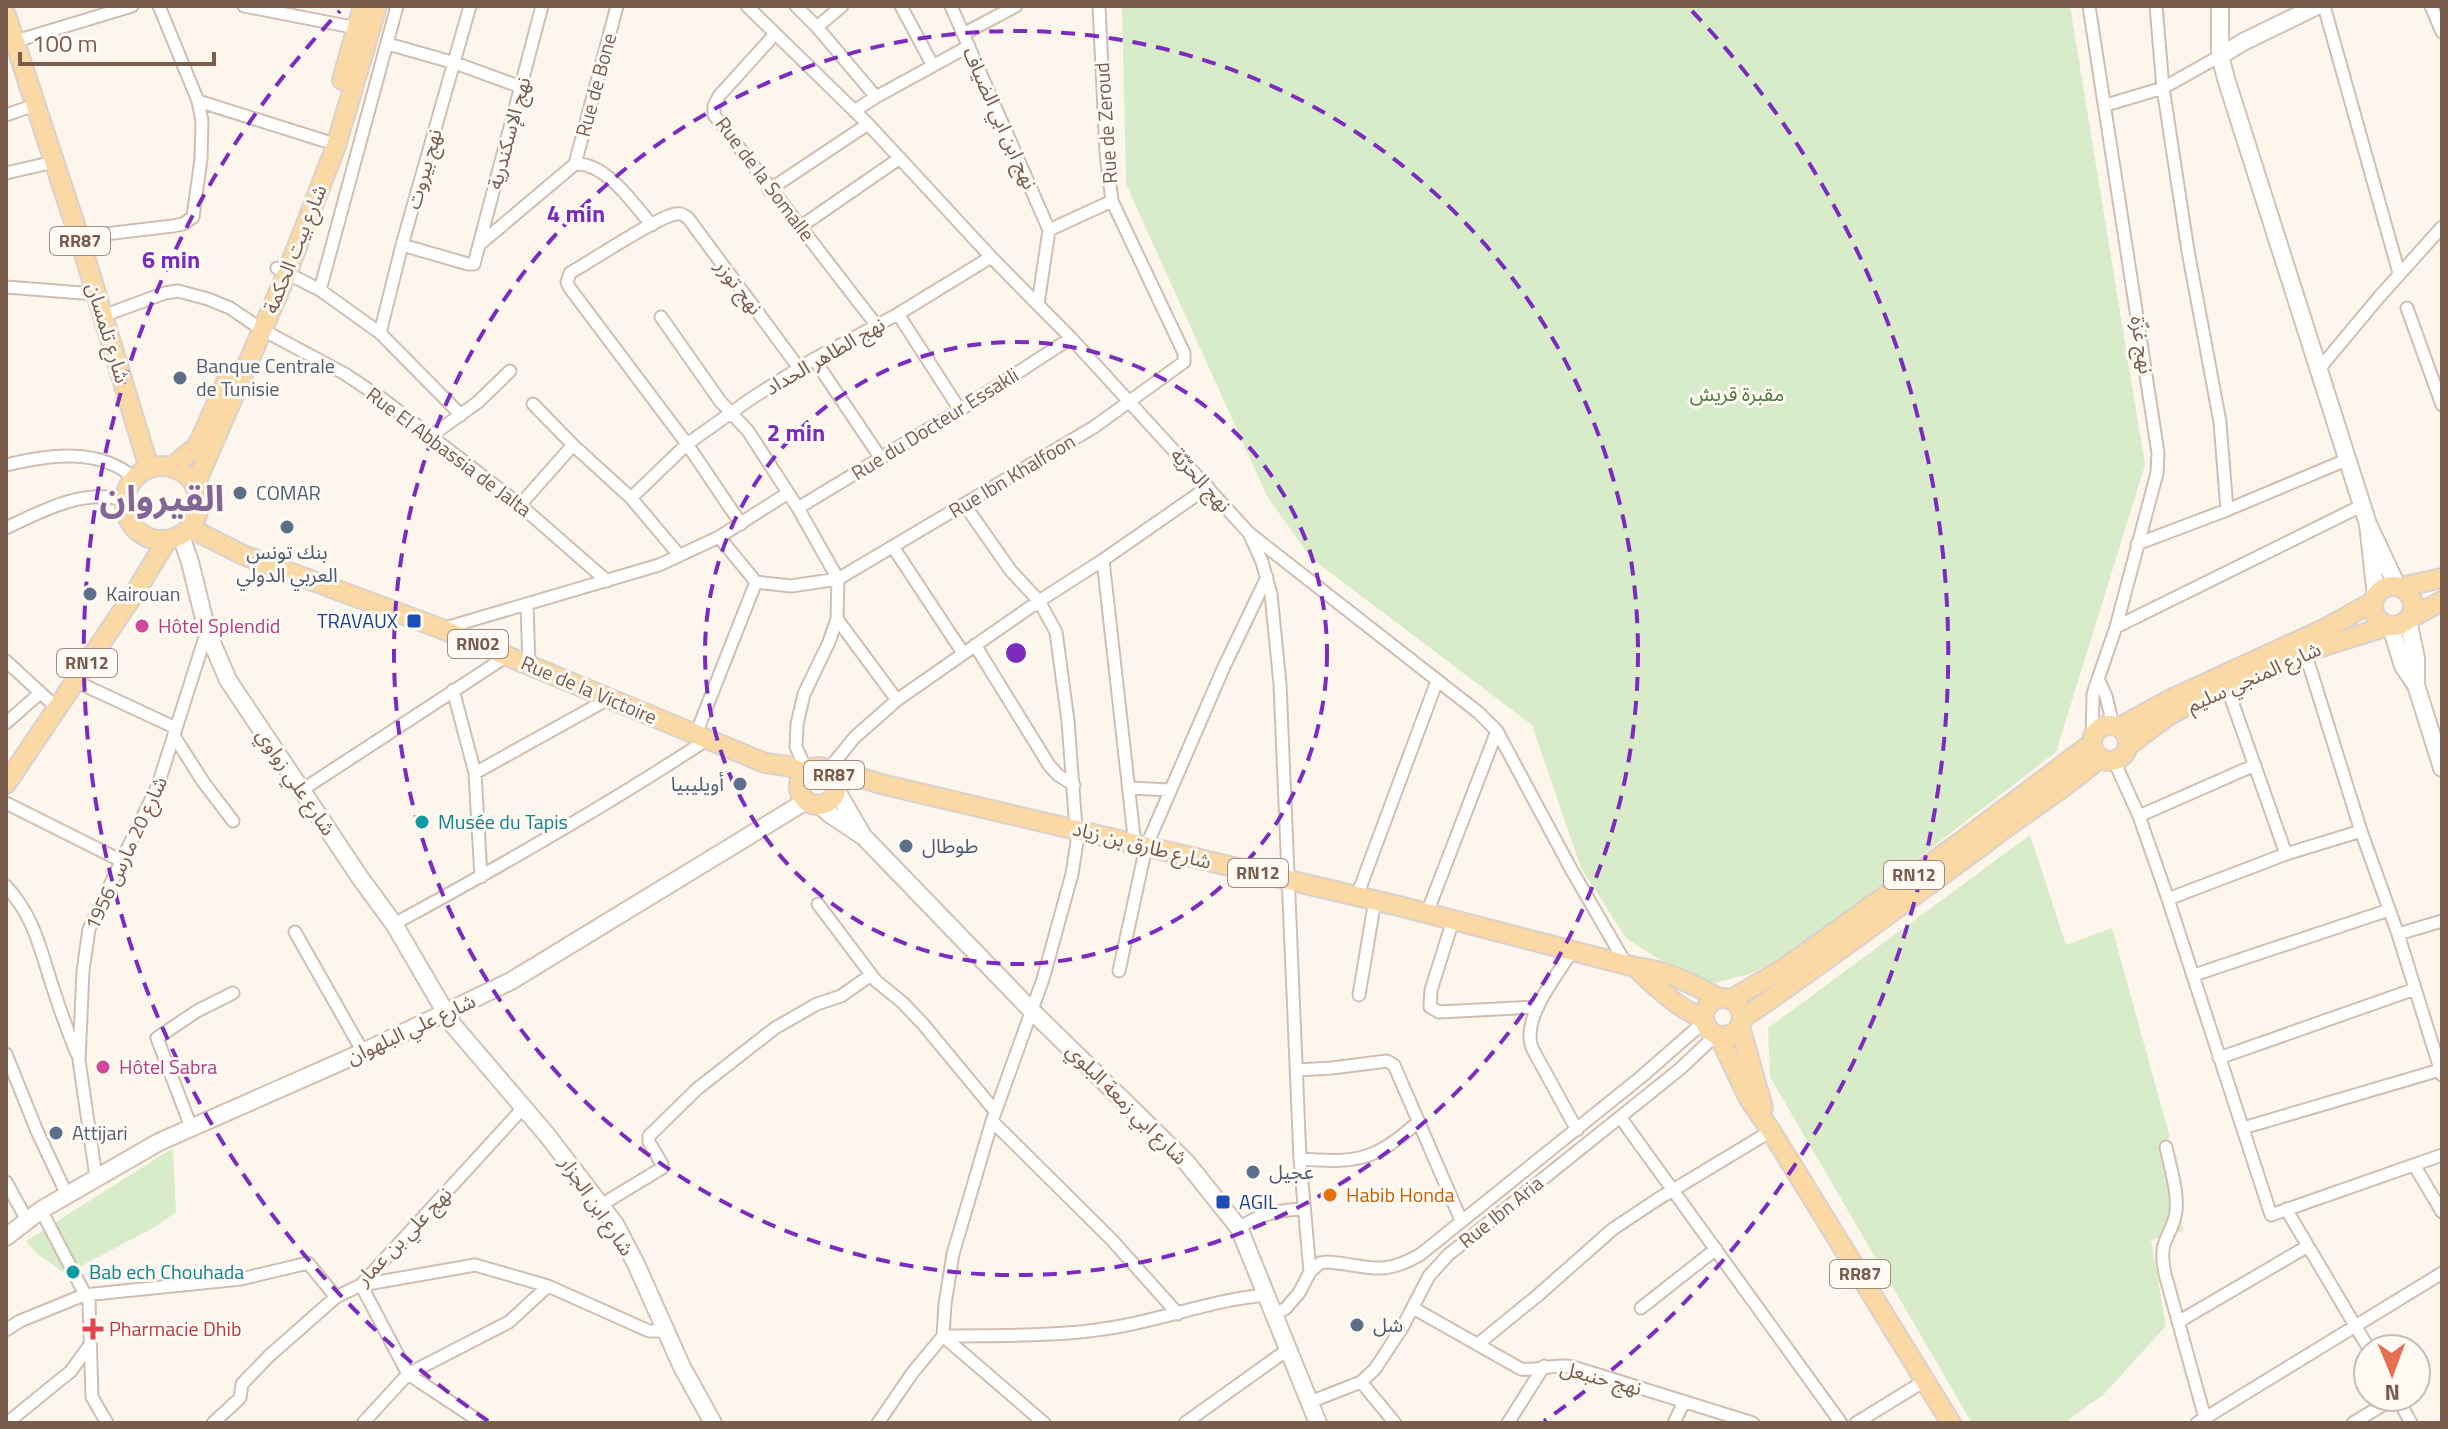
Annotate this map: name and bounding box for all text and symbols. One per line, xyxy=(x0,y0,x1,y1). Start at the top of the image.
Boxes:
scale bar xyxy=(20,16,214,66)
text: 100 m xyxy=(32,25,98,61)
street label: Rue de Bone xyxy=(567,30,624,140)
street label: نهج ابن ابي الضياف xyxy=(955,42,1046,194)
street label: Rue de Zeroud xyxy=(1086,61,1125,185)
street label: نهج الإسكندرية xyxy=(479,73,538,192)
street label: Rue de la Somalle xyxy=(708,110,823,248)
street label: نهج بيروت xyxy=(397,125,450,213)
street label: شارع بيت الحكمة xyxy=(255,180,334,318)
text: 4 min xyxy=(547,195,605,231)
road number: RR87 xyxy=(50,227,110,255)
text: 6 min xyxy=(142,241,200,277)
street label: نهج توزر xyxy=(707,251,771,321)
street label: شارع تلمسان xyxy=(79,279,138,387)
street label: نهج الطاهر الحداد xyxy=(759,309,891,403)
street label: نهج غزّة xyxy=(2123,314,2162,376)
place label: Banque Centrale de Tunisie xyxy=(196,350,335,404)
street label: Rue du Docteur Essakli xyxy=(845,359,1025,488)
marker: Banque Centrale de Tunisie xyxy=(171,369,189,387)
park label: مقبرة قريش xyxy=(1690,378,1784,409)
street label: Rue El Abbassia de Jalta xyxy=(360,379,539,524)
text: 2 min xyxy=(767,414,825,450)
street label: Rue Ibn Khalfoon xyxy=(942,425,1081,526)
street label: نهج الحرّيّة xyxy=(1164,440,1239,519)
district label: القيروان xyxy=(100,470,224,525)
place label: COMAR xyxy=(256,477,321,508)
marker: COMAR xyxy=(231,484,249,502)
marker: بنك تونس العربي الدولي xyxy=(278,518,296,536)
place label: بنك تونس العربي الدولي xyxy=(236,536,338,591)
place label: Kairouan xyxy=(106,578,180,609)
marker: Kairouan xyxy=(81,585,99,603)
place label: TRAVAUX xyxy=(317,605,398,636)
place label: Hôtel Splendid xyxy=(158,610,280,641)
marker: TRAVAUX xyxy=(405,612,423,630)
marker: Hôtel Splendid xyxy=(133,617,151,635)
road number: RN02 xyxy=(448,630,508,658)
street label: شارع المنجي سليم xyxy=(2182,633,2326,721)
centre of rings xyxy=(1002,639,1030,667)
street label: Rue de la Victoire xyxy=(516,647,662,732)
road number: RN12 xyxy=(57,649,117,677)
street label: شارع علي زواوي xyxy=(248,722,344,842)
road number: RR87 xyxy=(804,761,864,789)
place label: أويليبيا xyxy=(671,768,724,799)
street label: شارع 20 مارس 1956 xyxy=(76,771,175,935)
marker: أويليبيا xyxy=(731,775,749,793)
place label: Musée du Tapis xyxy=(438,806,568,837)
street label: شارع طارق بن زياد xyxy=(1070,812,1215,877)
marker: Musée du Tapis xyxy=(413,813,431,831)
place label: طوطال xyxy=(922,830,978,861)
marker: طوطال xyxy=(897,837,915,855)
road number: RN12 xyxy=(1228,859,1288,887)
road number: RN12 xyxy=(1884,861,1944,889)
street label: شارع علي البلهوان xyxy=(341,985,481,1073)
street label: شارع ابي زمعة البلوي xyxy=(1059,1036,1195,1172)
place label: Hôtel Sabra xyxy=(119,1051,217,1082)
marker: Hôtel Sabra xyxy=(94,1058,112,1076)
place label: Attijari xyxy=(72,1117,128,1148)
marker: Attijari xyxy=(47,1124,65,1142)
street label: شارع ابن الجزار xyxy=(552,1149,642,1262)
place label: عجيل xyxy=(1269,1156,1314,1187)
marker: عجيل xyxy=(1244,1163,1262,1181)
street label: Rue Ibn Aria xyxy=(1452,1168,1550,1256)
street label: نهج علي بن عمار xyxy=(348,1179,459,1293)
place label: Habib Honda xyxy=(1346,1179,1455,1210)
place label: AGIL xyxy=(1239,1186,1278,1217)
marker: Habib Honda xyxy=(1321,1186,1339,1204)
marker: AGIL xyxy=(1214,1193,1232,1211)
place label: Bab ech Chouhada xyxy=(89,1256,244,1287)
road number: RR87 xyxy=(1830,1260,1890,1288)
marker: Bab ech Chouhada xyxy=(64,1263,82,1281)
place label: شل xyxy=(1373,1309,1403,1340)
place label: Pharmacie Dhib xyxy=(109,1313,241,1344)
marker: شل xyxy=(1348,1316,1366,1334)
marker: Pharmacie Dhib xyxy=(84,1320,102,1338)
north arrow xyxy=(2352,1333,2432,1413)
street label: نهج حنبعل xyxy=(1557,1352,1645,1403)
text: N xyxy=(2384,1376,2400,1410)

